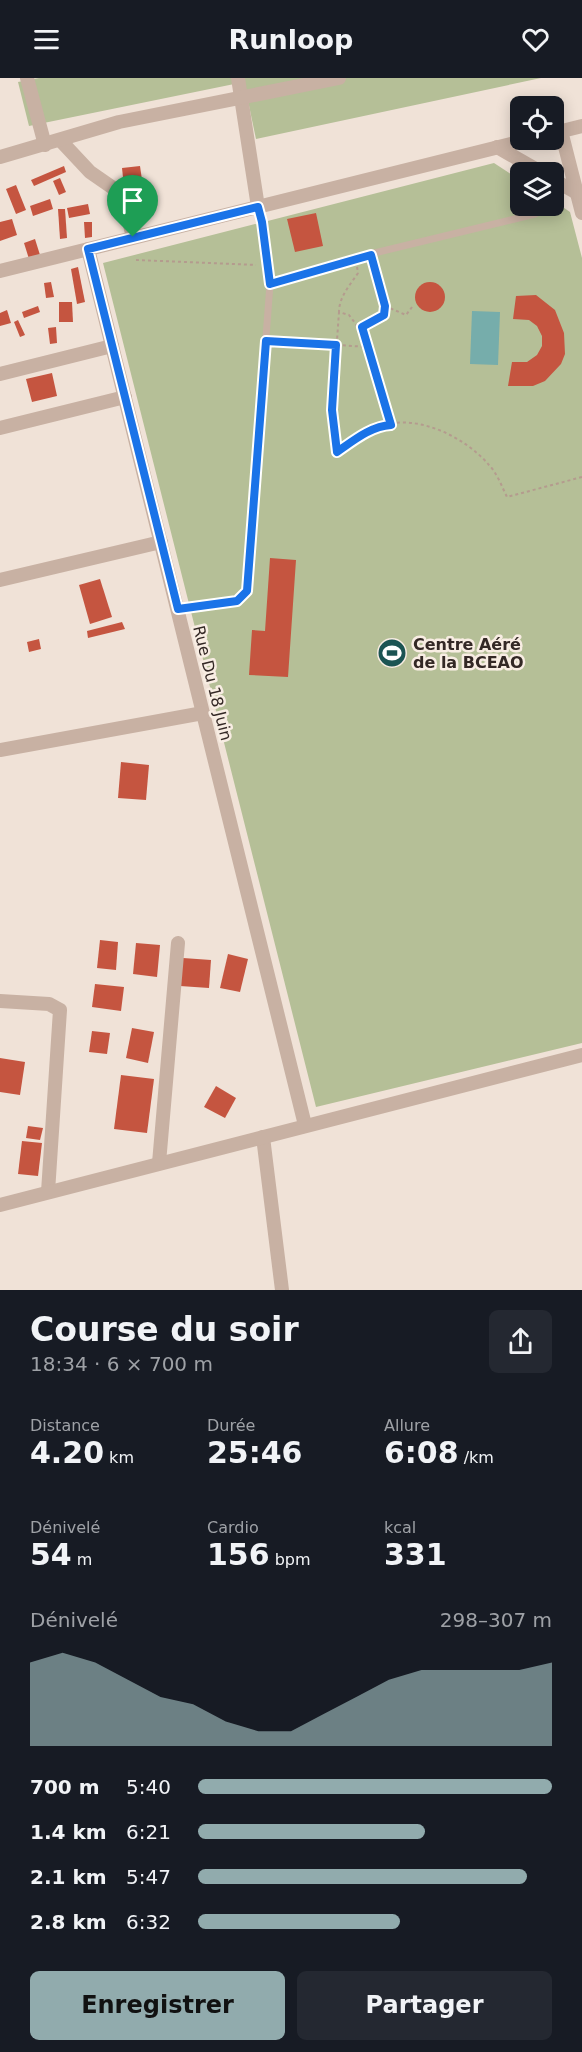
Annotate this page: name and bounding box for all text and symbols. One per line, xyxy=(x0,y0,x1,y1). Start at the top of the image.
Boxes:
icon: menu xyxy=(30,23,63,56)
icon: heart xyxy=(519,23,552,56)
text: Runloop xyxy=(229,24,353,55)
map controls xyxy=(510,96,564,216)
button: locate xyxy=(510,96,564,150)
button: layers xyxy=(510,162,564,216)
pin xyxy=(107,175,158,237)
icon: arrive xyxy=(116,184,149,217)
street label: Rue Du 18 Juin xyxy=(189,624,236,743)
place label: Centre Aéré de la BCEAO xyxy=(413,635,524,672)
sports icon: Centre Aéré de la BCEAO xyxy=(376,637,408,669)
text: Course du soir xyxy=(30,1310,299,1349)
button: share xyxy=(489,1310,552,1373)
text: 18:34 · 6 × 700 m xyxy=(30,1352,213,1376)
text: Distance xyxy=(30,1416,100,1435)
text: Durée xyxy=(207,1416,255,1435)
text: Allure xyxy=(384,1416,430,1435)
text: 4.20 xyxy=(30,1435,104,1470)
text: 25:46 xyxy=(207,1435,303,1470)
text: 6:08 xyxy=(384,1435,459,1470)
text: km xyxy=(104,1448,134,1467)
text: /km xyxy=(459,1448,494,1467)
text: Dénivelé xyxy=(30,1518,100,1537)
text: Cardio xyxy=(207,1518,259,1537)
text: kcal xyxy=(384,1518,416,1537)
text: 54 xyxy=(30,1537,72,1572)
text: 156 xyxy=(207,1537,270,1572)
text: 331 xyxy=(384,1537,447,1572)
text: m xyxy=(72,1550,92,1569)
text: bpm xyxy=(270,1550,311,1569)
text: Dénivelé xyxy=(30,1608,118,1632)
text: 298–307 m xyxy=(440,1608,552,1632)
text: 700 m xyxy=(30,1775,100,1799)
text: 5:40 xyxy=(126,1775,171,1799)
text: 1.4 km xyxy=(30,1820,107,1844)
text: 6:21 xyxy=(126,1820,171,1844)
text: 2.1 km xyxy=(30,1865,107,1889)
text: 5:47 xyxy=(126,1865,171,1889)
text: 2.8 km xyxy=(30,1910,107,1934)
text: 6:32 xyxy=(126,1910,171,1934)
button: Enregistrer xyxy=(30,1971,285,2040)
button: Partager xyxy=(297,1971,552,2040)

